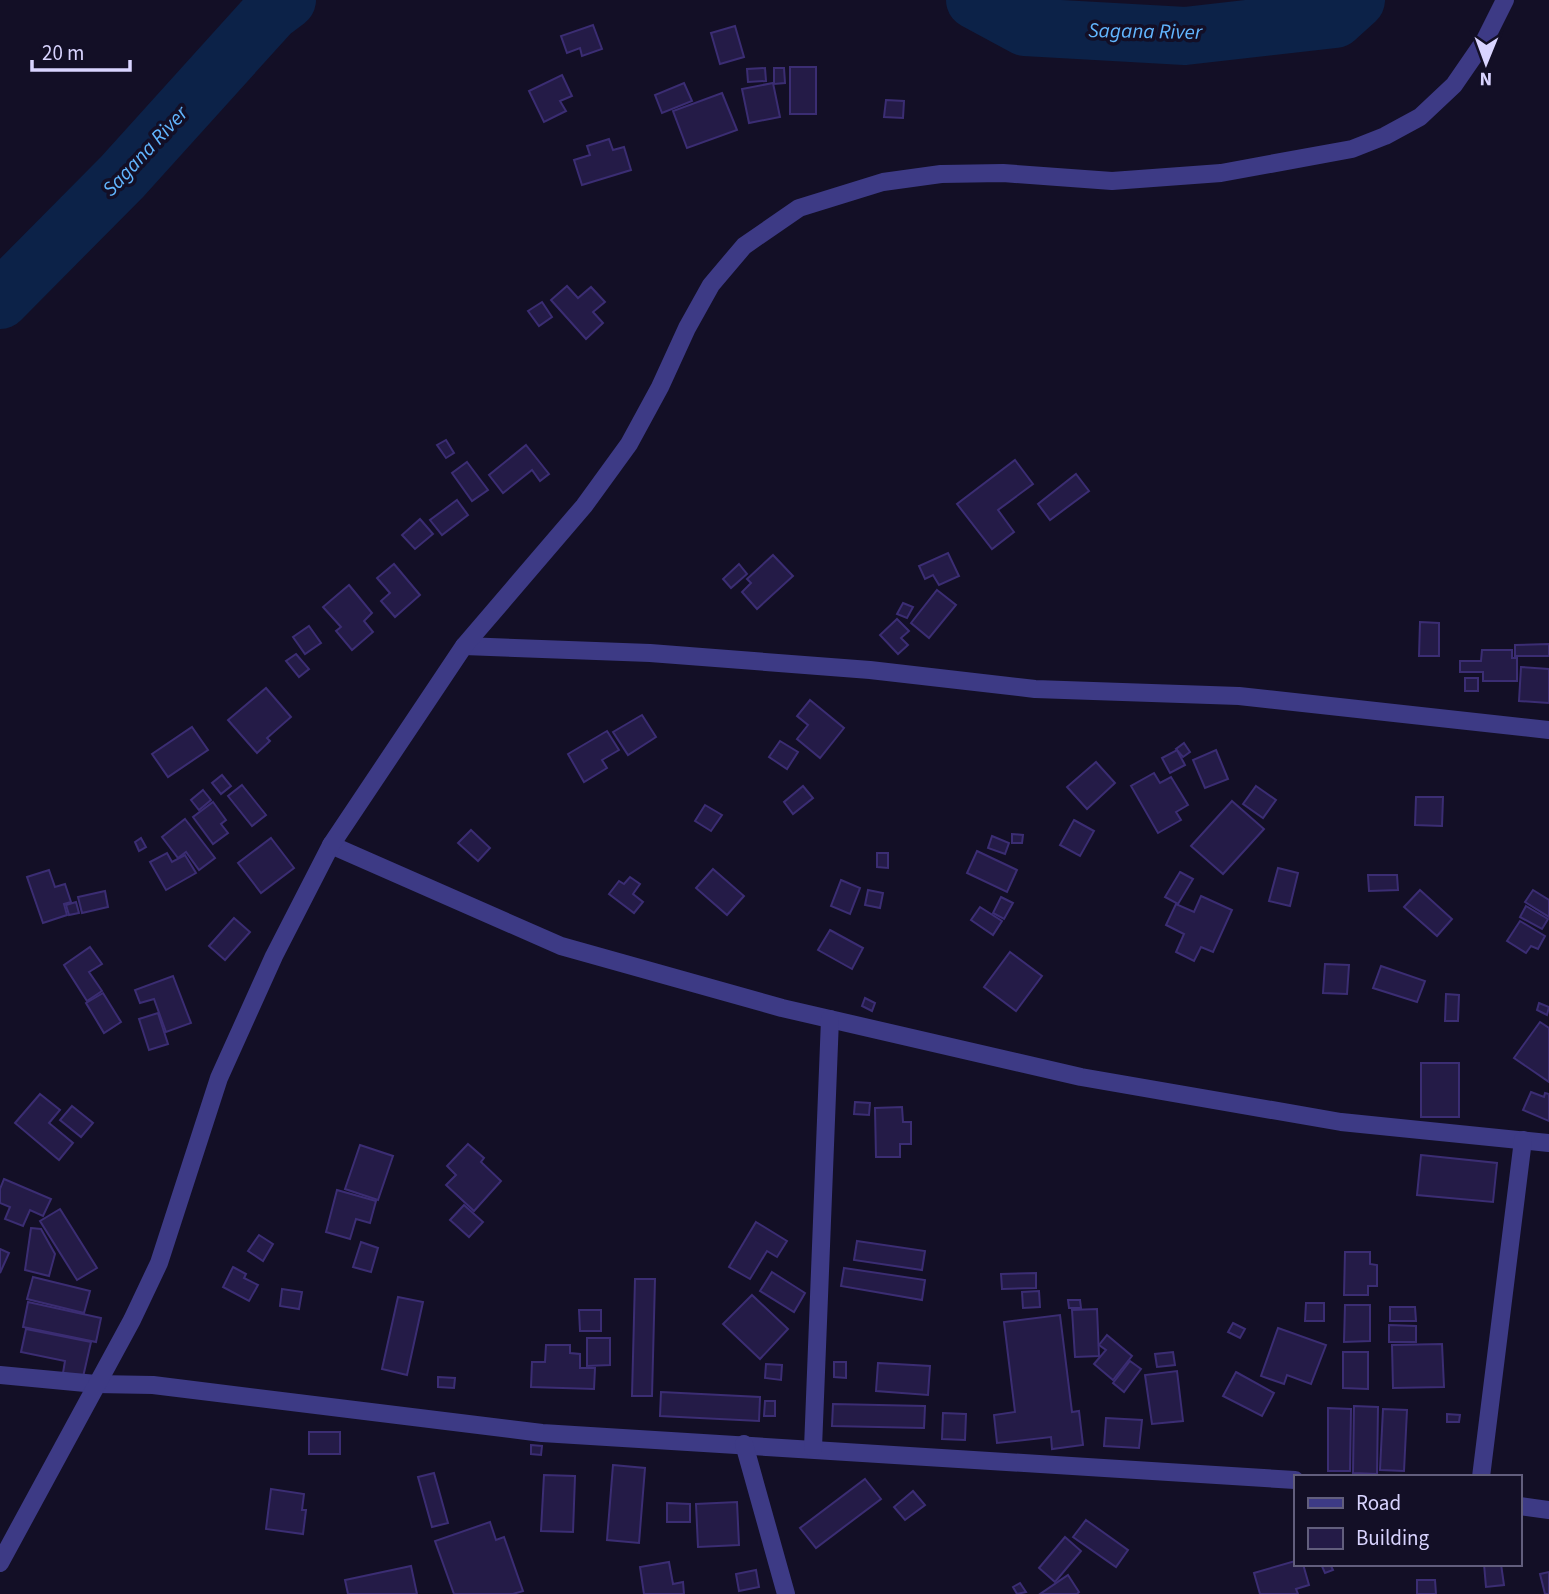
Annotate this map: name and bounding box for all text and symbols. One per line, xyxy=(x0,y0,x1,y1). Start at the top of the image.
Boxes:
water label: Sagana River xyxy=(1088,15,1203,47)
scale bar xyxy=(32,28,130,72)
north arrow xyxy=(1451,28,1521,98)
text: 20 m xyxy=(42,38,84,68)
text: N xyxy=(1479,65,1492,92)
water label: Sagana River xyxy=(95,98,195,203)
legend xyxy=(1294,1475,1521,1566)
text: Road xyxy=(1356,1488,1401,1518)
text: Building xyxy=(1356,1523,1430,1553)

